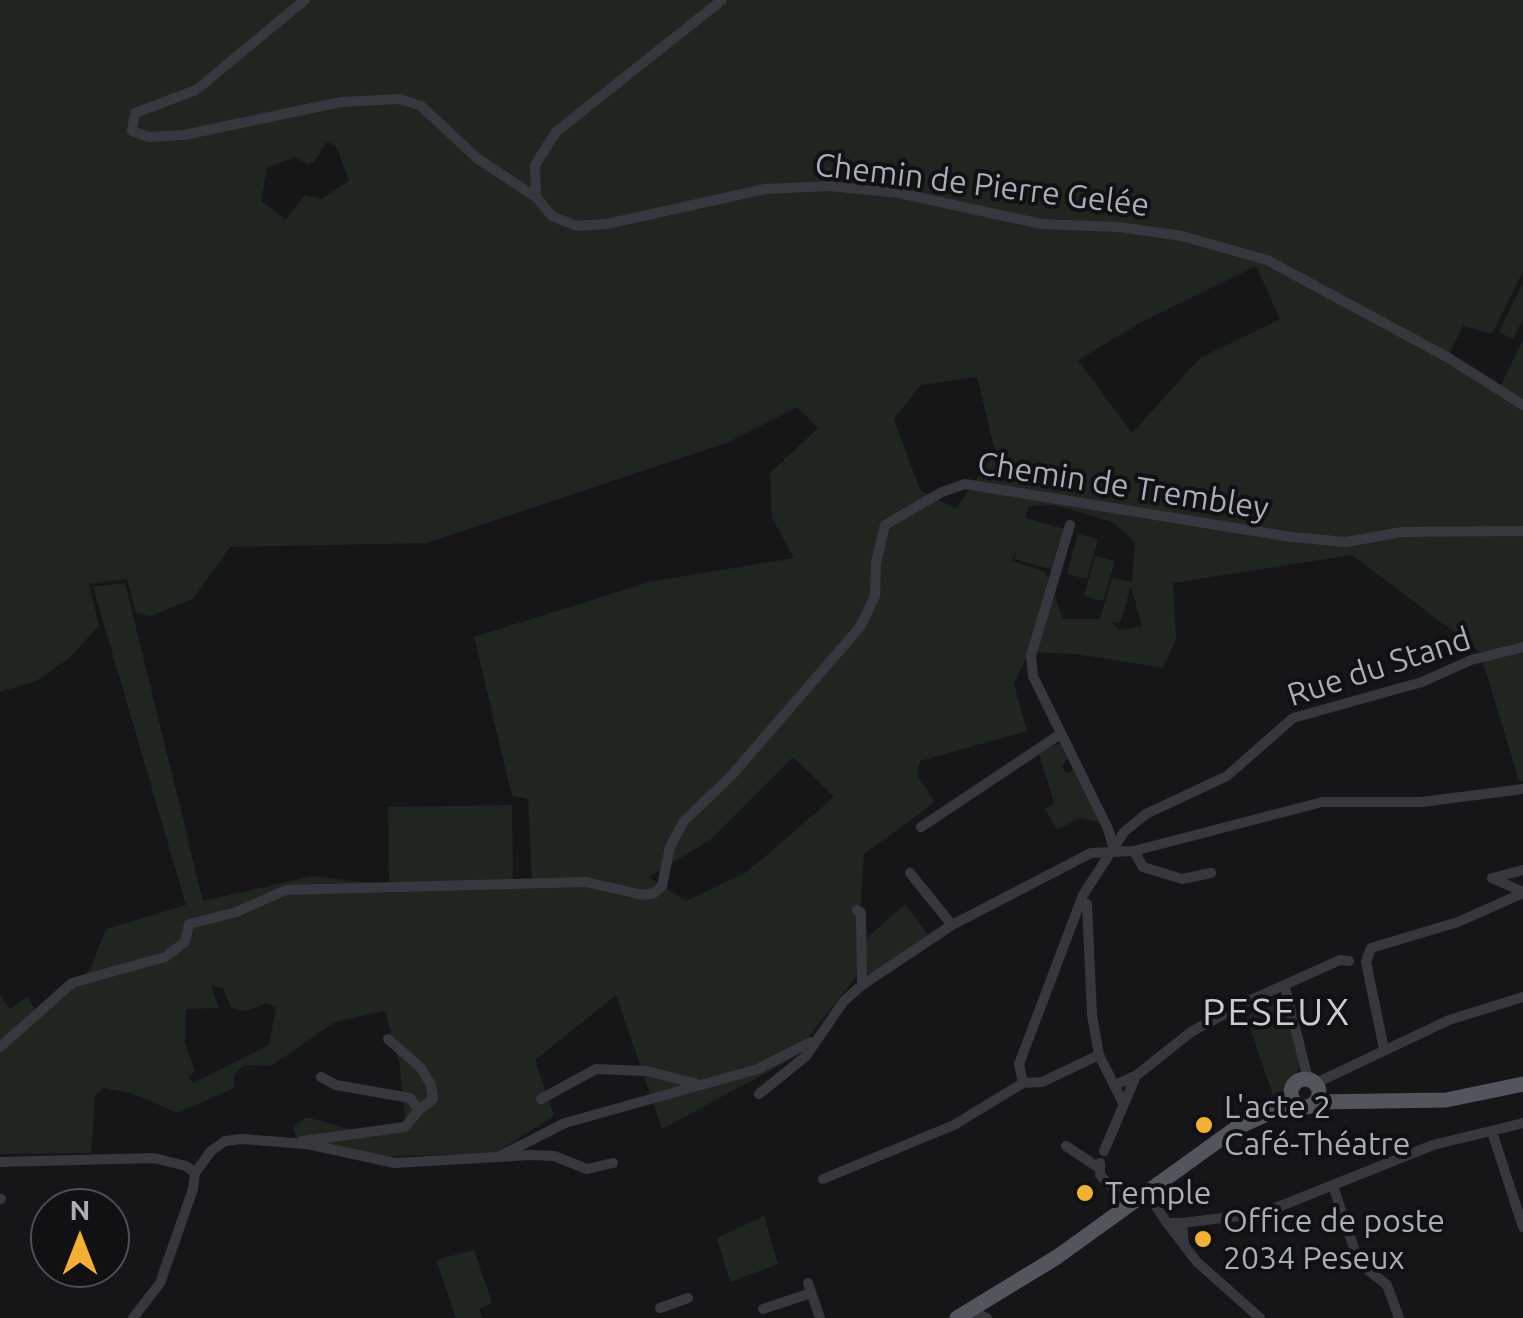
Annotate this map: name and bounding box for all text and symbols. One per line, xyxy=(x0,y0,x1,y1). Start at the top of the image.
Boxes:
street label: Chemin de Pierre Gelée xyxy=(813,145,1151,225)
street label: Chemin de Trembley xyxy=(975,444,1271,528)
street label: Rue du Stand xyxy=(1283,619,1475,715)
district label: PESEUX xyxy=(1202,989,1352,1035)
place label: L'acte 2 Café-Théatre xyxy=(1224,1088,1410,1163)
marker: L'acte 2 Café-Théatre xyxy=(1193,1114,1215,1136)
place label: Temple xyxy=(1105,1174,1211,1212)
marker: Temple xyxy=(1074,1182,1096,1204)
north arrow xyxy=(30,1188,130,1288)
text: N xyxy=(70,1194,90,1225)
place label: Office de poste 2034 Peseux xyxy=(1223,1202,1445,1277)
marker: Office de poste 2034 Peseux xyxy=(1192,1228,1214,1250)

